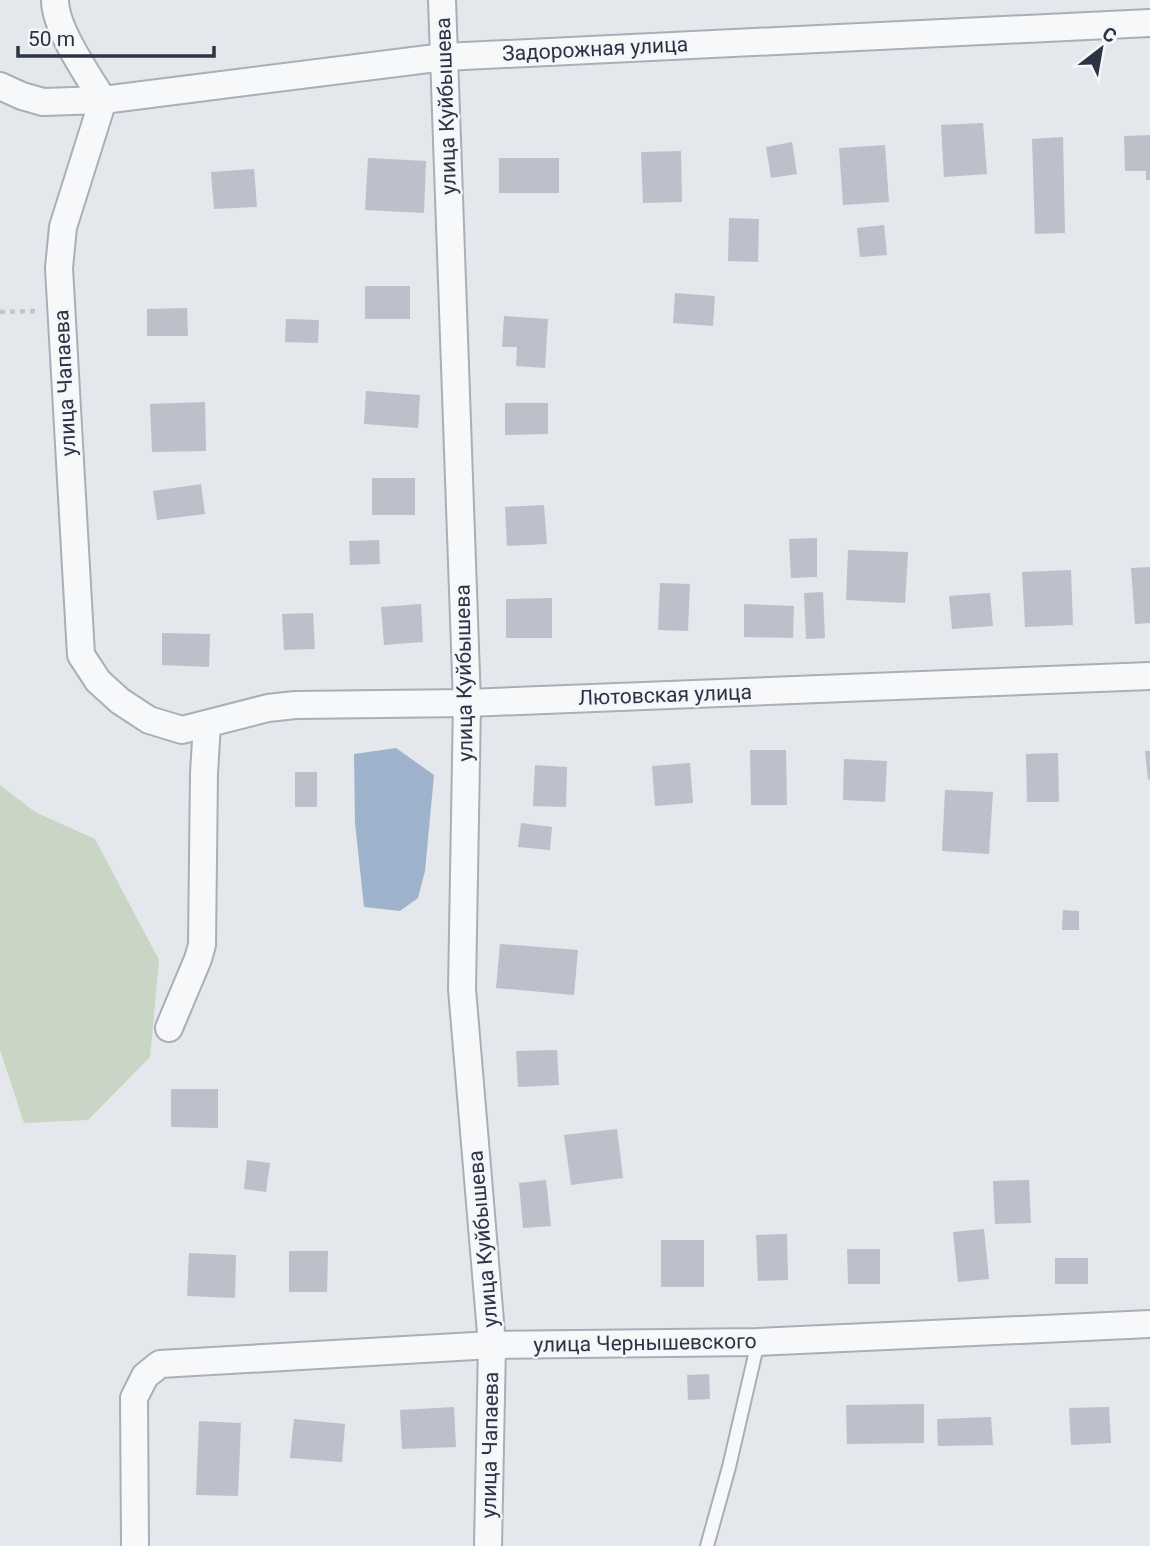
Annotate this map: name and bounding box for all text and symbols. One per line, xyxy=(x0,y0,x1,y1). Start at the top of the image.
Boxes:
scale bar xyxy=(18,14,214,58)
north arrow xyxy=(1066,14,1136,84)
street label: улица Куйбышева xyxy=(431,17,461,195)
text: С xyxy=(1098,22,1121,48)
text: 50 m xyxy=(28,27,75,51)
street label: Задорожная улица xyxy=(501,32,689,66)
street label: улица Чапаева xyxy=(49,309,81,457)
street label: улица Куйбышева xyxy=(450,584,478,762)
street label: Лютовская улица xyxy=(578,680,752,710)
street label: улица Куйбышева xyxy=(463,1150,503,1328)
street label: улица Чернышевского xyxy=(533,1329,757,1357)
street label: улица Чапаева xyxy=(477,1371,503,1519)

